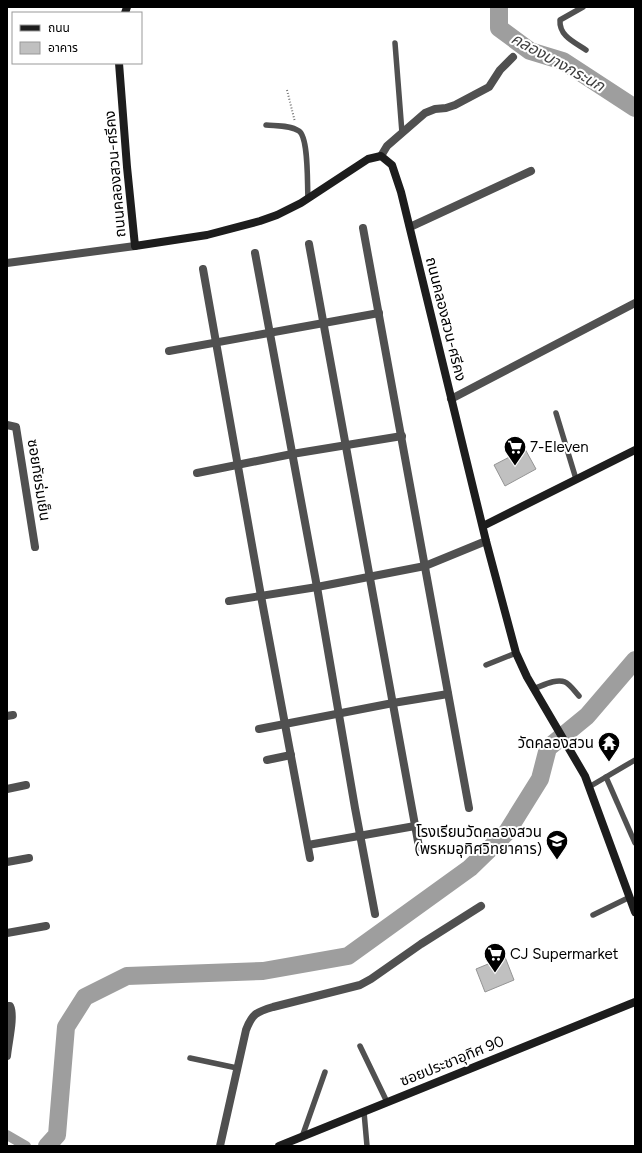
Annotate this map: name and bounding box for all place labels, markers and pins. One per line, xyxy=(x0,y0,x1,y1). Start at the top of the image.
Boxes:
supermarket icon: 7-Eleven xyxy=(502,434,528,467)
place label: 7-Eleven xyxy=(530,438,589,456)
temple icon: วัดคลองสวน xyxy=(596,730,622,763)
place label: วัดคลองสวน xyxy=(518,734,594,752)
place label: โรงเรียนวัดคลองสวน (พรหมอุทิศวิทยาคาร) xyxy=(414,823,542,858)
school or university icon: โรงเรียนวัดคลองสวน (พรหมอุทิศวิทยาคาร) xyxy=(544,828,570,861)
supermarket icon: CJ Supermarket xyxy=(482,941,508,974)
place label: CJ Supermarket xyxy=(510,945,619,963)

